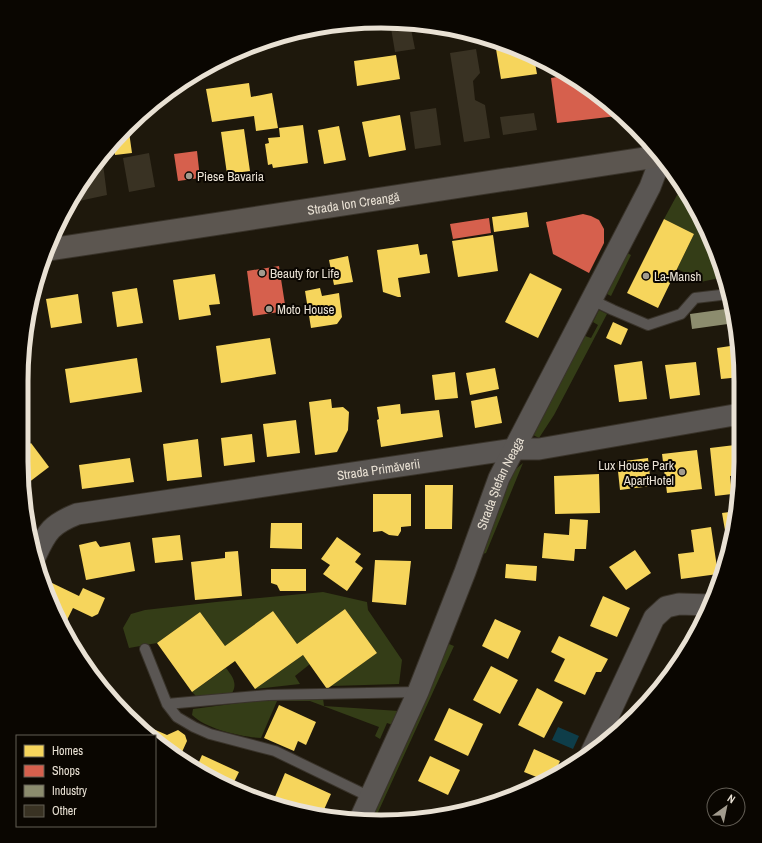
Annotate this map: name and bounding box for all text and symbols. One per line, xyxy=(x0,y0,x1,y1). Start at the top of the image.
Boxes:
place label: Piese Bavaria xyxy=(197,168,264,185)
marker: Piese Bavaria xyxy=(184,171,194,181)
street label: Strada Ion Creangă xyxy=(306,188,401,219)
place label: Beauty for Life xyxy=(270,265,339,282)
marker: Beauty for Life xyxy=(257,268,267,278)
place label: La-Mansh xyxy=(654,268,701,285)
marker: La-Mansh xyxy=(641,271,651,281)
place label: Moto House xyxy=(277,301,335,318)
marker: Moto House xyxy=(264,304,274,314)
street label: Strada Ștefan Neaga xyxy=(473,434,528,532)
street label: Strada Primăverii xyxy=(336,455,421,484)
place label: Lux House Park ApartHotel xyxy=(598,457,675,489)
marker: Lux House Park ApartHotel xyxy=(677,467,687,477)
legend xyxy=(16,735,156,827)
text: Homes xyxy=(52,743,83,759)
text: Shops xyxy=(52,763,80,779)
text: Industry xyxy=(52,783,87,799)
north arrow xyxy=(706,787,746,827)
text: N xyxy=(725,791,738,806)
text: Other xyxy=(52,803,77,819)

